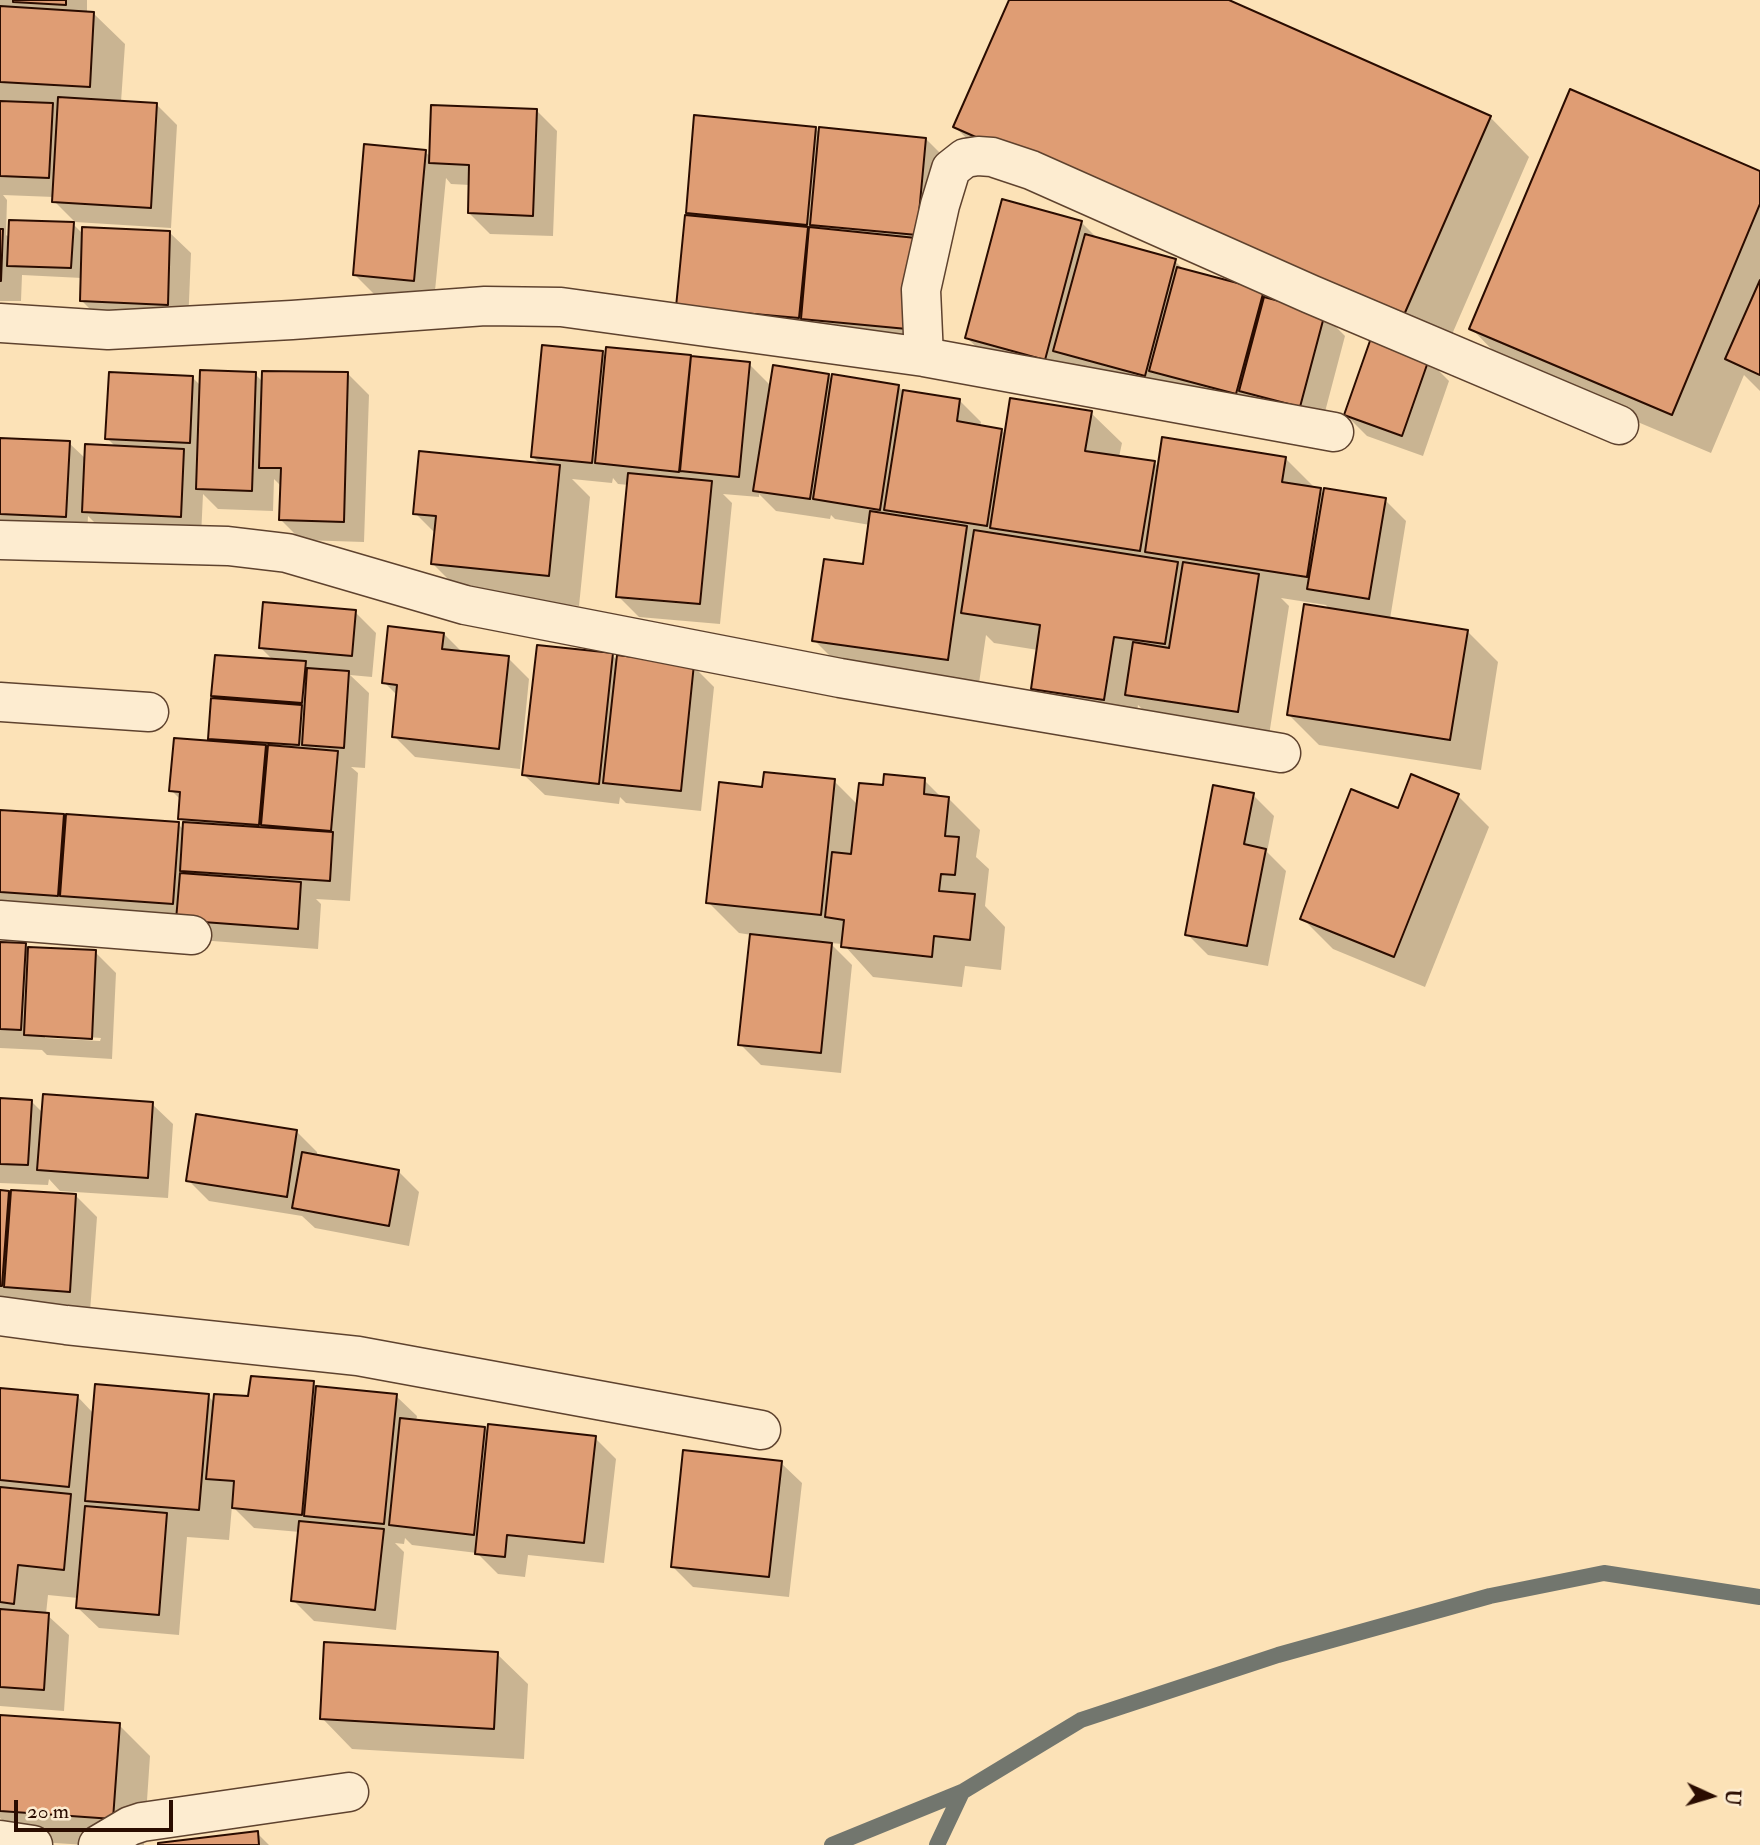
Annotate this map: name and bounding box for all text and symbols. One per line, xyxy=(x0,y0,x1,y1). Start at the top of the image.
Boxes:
north arrow xyxy=(1676,1761,1746,1831)
scale bar xyxy=(18,1786,177,1830)
text: U xyxy=(1719,1789,1744,1806)
text: 20 m xyxy=(27,1798,69,1825)

